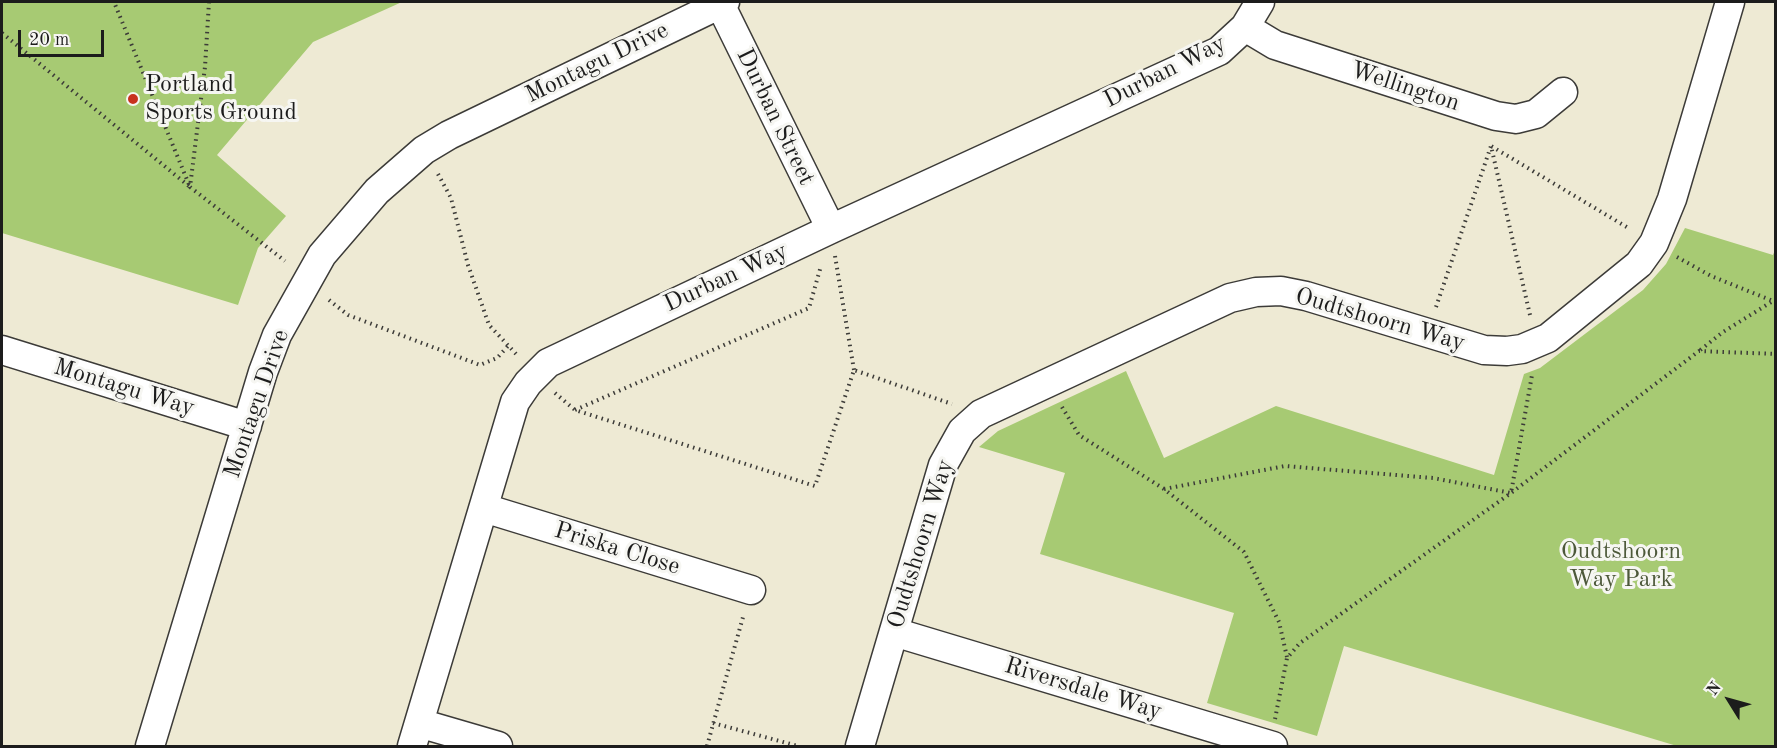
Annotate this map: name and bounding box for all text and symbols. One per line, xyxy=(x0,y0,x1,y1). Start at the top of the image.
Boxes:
street label: Montagu Drive xyxy=(521,16,673,110)
scale bar xyxy=(21,18,106,56)
street label: Durban Way xyxy=(1099,29,1231,115)
text: 20 m xyxy=(29,31,69,49)
street label: Durban Street xyxy=(729,44,821,190)
street label: Wellington xyxy=(1347,56,1463,118)
place label: Portland Sports Ground xyxy=(145,71,297,127)
marker: Portland Sports Ground xyxy=(126,92,140,106)
street label: Durban Way xyxy=(660,237,792,319)
street label: Oudtshoorn Way xyxy=(1292,282,1468,358)
street label: Montagu Drive xyxy=(218,326,296,482)
street label: Montagu Way xyxy=(50,353,198,423)
street label: Oudtshoorn Way xyxy=(882,456,960,632)
street label: Priska Close xyxy=(551,516,683,582)
park label: Oudtshoorn Way Park xyxy=(1561,538,1681,594)
street label: Riversdale Way xyxy=(1001,651,1165,727)
north arrow xyxy=(1699,670,1759,730)
text: N xyxy=(1705,679,1725,699)

